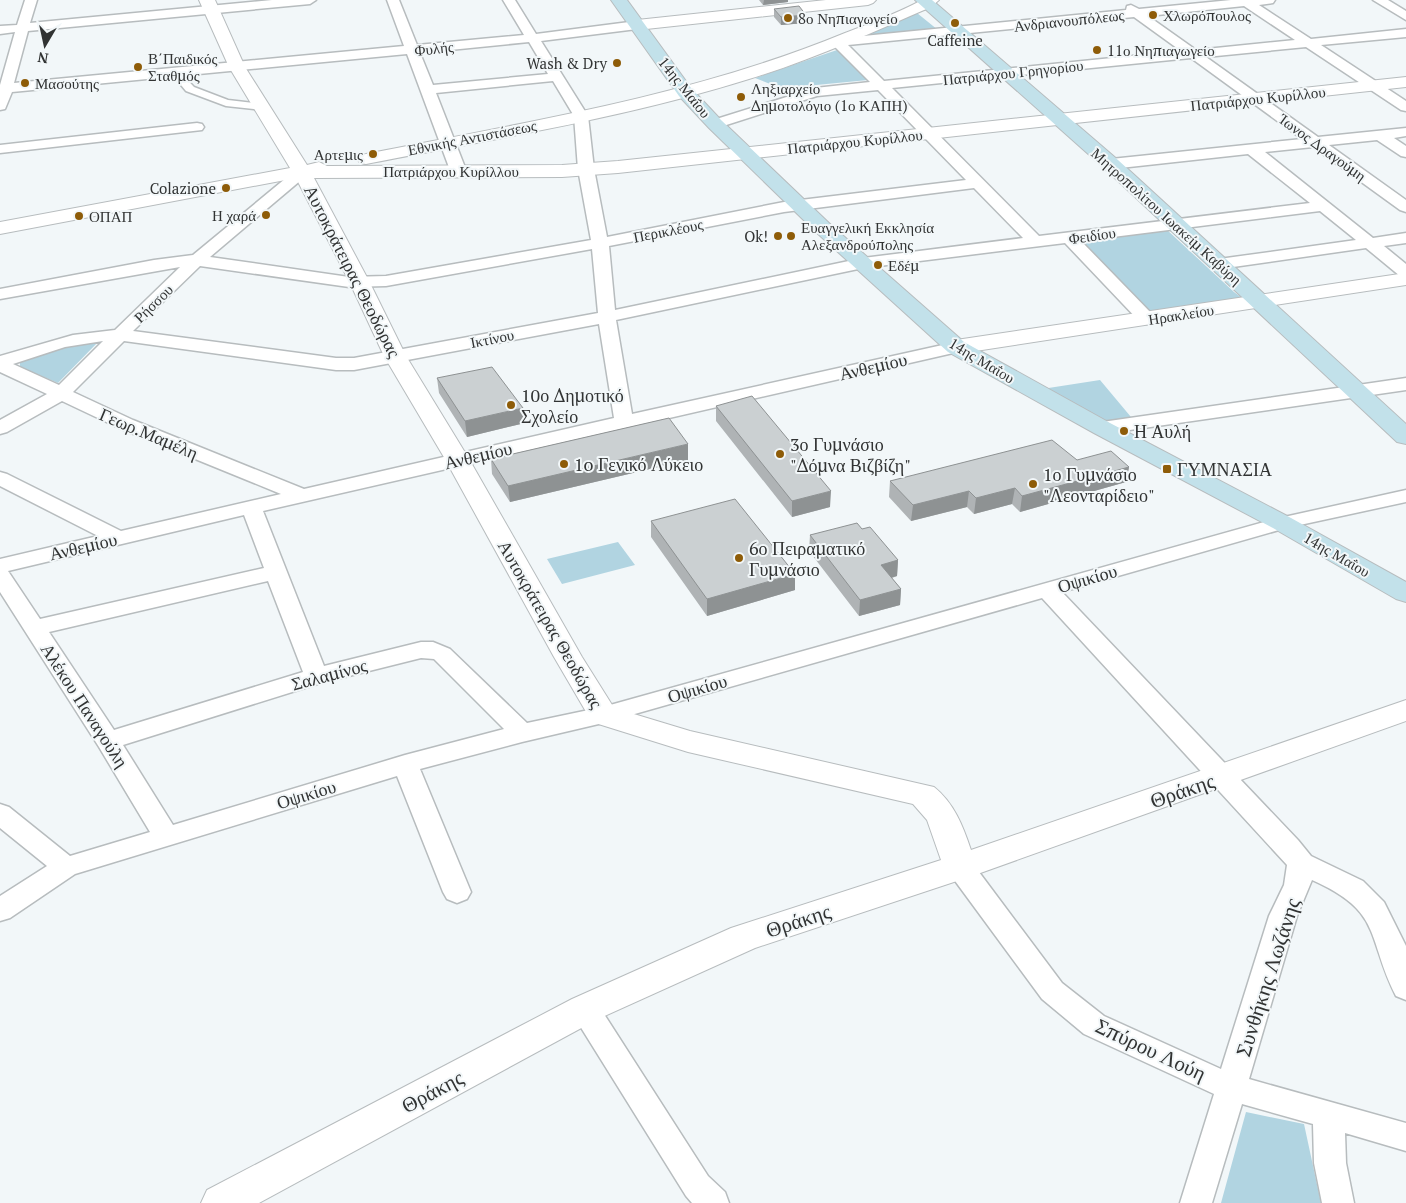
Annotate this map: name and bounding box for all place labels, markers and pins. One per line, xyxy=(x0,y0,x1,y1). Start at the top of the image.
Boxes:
place label: Χλωρόπουλος xyxy=(1163,5,1251,25)
place label: 8ο Νηπιαγωγείο xyxy=(798,8,898,28)
marker: Χλωρόπουλος xyxy=(1147,9,1159,21)
marker: 8ο Νηπιαγωγείο xyxy=(782,12,794,24)
marker: Caffeine xyxy=(949,17,961,29)
place label: Caffeine xyxy=(927,30,983,50)
place label: 11ο Νηπιαγωγείο xyxy=(1107,40,1215,60)
marker: 11ο Νηπιαγωγείο xyxy=(1091,44,1103,56)
place label: Β΄Παιδικός Σταθμός xyxy=(148,48,218,85)
place label: Wash & Dry xyxy=(527,53,607,73)
marker: Wash & Dry xyxy=(611,57,623,69)
marker: Β΄Παιδικός Σταθμός xyxy=(132,61,144,73)
place label: Μασούτης xyxy=(35,73,99,93)
marker: Μασούτης xyxy=(19,77,31,89)
place label: Ληξιαρχείο Δημοτολόγιο (1ο ΚΑΠΗ) xyxy=(751,78,908,115)
marker: Ληξιαρχείο Δημοτολόγιο (1ο ΚΑΠΗ) xyxy=(735,91,747,103)
place label: Αρτεμις xyxy=(314,144,363,164)
marker: Αρτεμις xyxy=(367,148,379,160)
place label: Colazione xyxy=(150,178,216,198)
marker: Colazione xyxy=(220,182,232,194)
place label: Η χαρά xyxy=(212,205,256,225)
place label: ΟΠΑΠ xyxy=(89,206,132,226)
marker: Η χαρά xyxy=(260,209,272,221)
marker: ΟΠΑΠ xyxy=(73,210,85,222)
place label: Ευαγγελική Εκκλησία Αλεξανδρούπολης xyxy=(801,217,934,254)
place label: Ok! xyxy=(744,226,768,246)
marker: Ok! xyxy=(772,230,784,242)
marker: Ευαγγελική Εκκλησία Αλεξανδρούπολης xyxy=(785,230,797,242)
place label: Εδέμ xyxy=(888,255,920,275)
marker: Εδέμ xyxy=(872,259,884,271)
place label: 10ο Δημοτικό Σχολείο xyxy=(521,383,624,428)
marker: 10ο Δημοτικό Σχολείο xyxy=(505,399,517,411)
place label: Η Αυλή xyxy=(1134,419,1191,443)
marker: Η Αυλή xyxy=(1118,425,1130,437)
place label: 3ο Γυμνάσιο "Δόμνα Βιζβίζη" xyxy=(790,432,911,477)
marker: 3ο Γυμνάσιο "Δόμνα Βιζβίζη" xyxy=(774,448,786,460)
place label: 1o Γενικό Λύκειο xyxy=(574,452,703,476)
place label: ΓΥΜΝΑΣΙΑ xyxy=(1177,457,1272,481)
marker: 1o Γενικό Λύκειο xyxy=(558,458,570,470)
place label: 1ο Γυμνάσιο "Λεονταρίδειο" xyxy=(1043,462,1155,507)
marker: ΓΥΜΝΑΣΙΑ xyxy=(1161,463,1173,475)
marker: 1ο Γυμνάσιο "Λεονταρίδειο" xyxy=(1027,478,1039,490)
place label: 6ο Πειραματικό Γυμνάσιο xyxy=(749,536,865,581)
marker: 6ο Πειραματικό Γυμνάσιο xyxy=(733,552,745,564)

